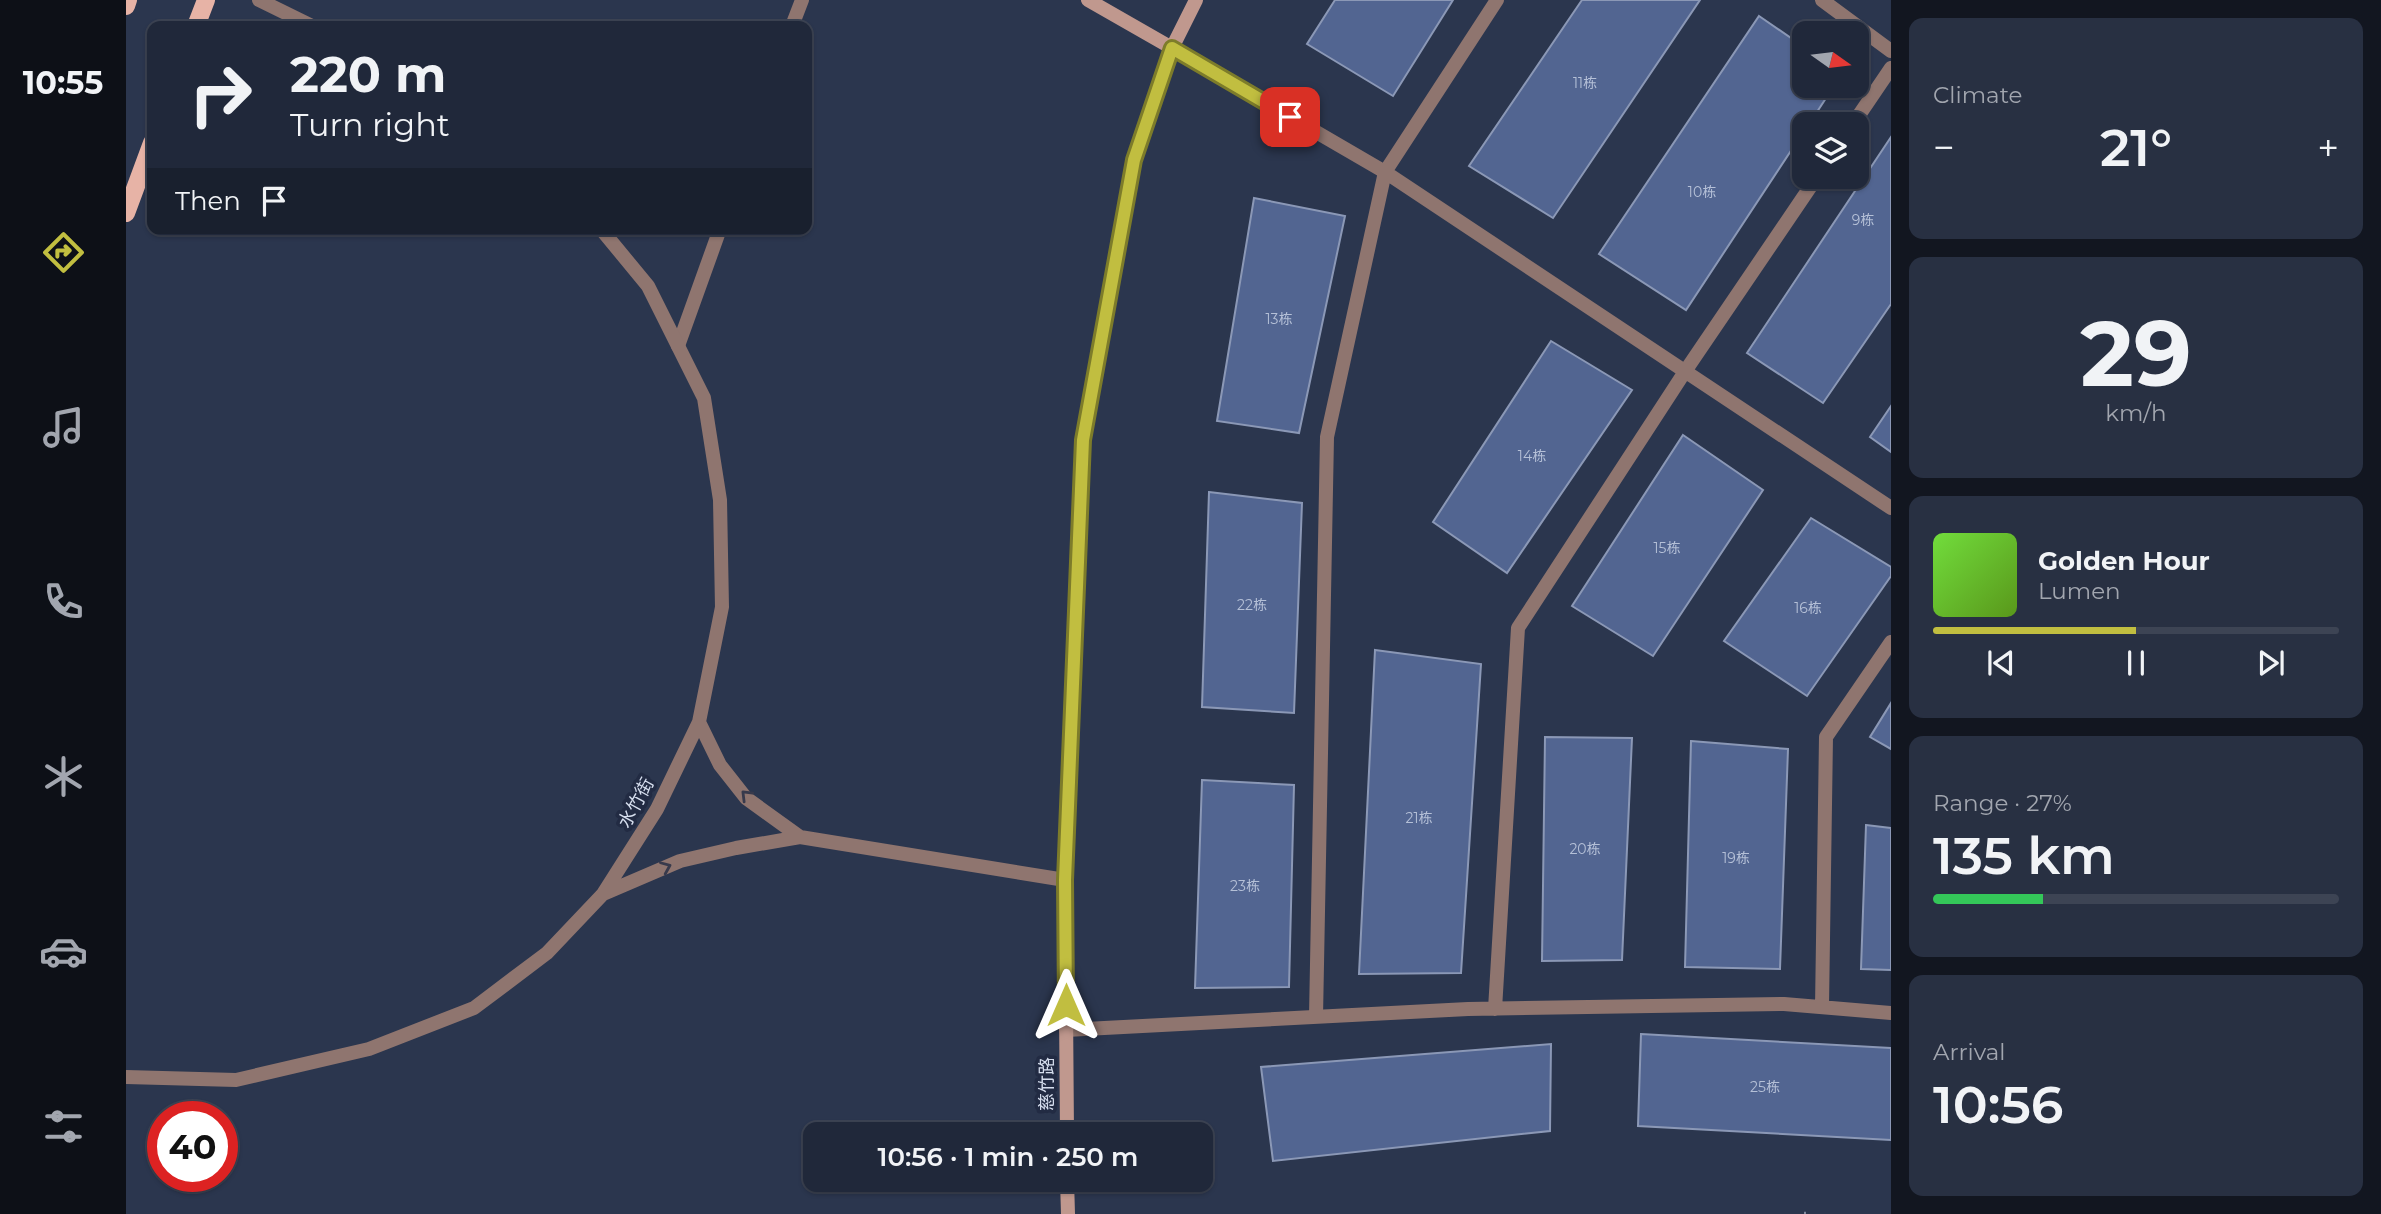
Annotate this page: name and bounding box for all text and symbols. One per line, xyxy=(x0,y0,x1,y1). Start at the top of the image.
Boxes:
north arrow xyxy=(1792,21,1869,98)
map controls xyxy=(1792,21,1869,189)
text: 220 m xyxy=(290,45,446,104)
icon: right xyxy=(175,49,266,140)
text: 10:55 xyxy=(23,63,103,102)
house number: 11栋 xyxy=(1573,74,1597,92)
text: Climate xyxy=(1933,81,2022,109)
pin xyxy=(1260,87,1320,147)
icon: arrive xyxy=(1271,98,1309,136)
text: Turn right xyxy=(290,105,450,144)
button: layers xyxy=(1792,112,1869,189)
text: 21° xyxy=(2100,116,2172,179)
text: − xyxy=(1933,124,1955,171)
text: + xyxy=(2317,124,2339,171)
icon: arrive xyxy=(255,182,293,220)
house number: 10栋 xyxy=(1688,183,1716,201)
text: Then xyxy=(175,185,241,217)
house number: 9栋 xyxy=(1852,211,1874,229)
icon: directions xyxy=(39,228,88,277)
text: 29 xyxy=(2080,298,2192,409)
house number: 13栋 xyxy=(1266,310,1292,328)
text: km/h xyxy=(2105,399,2167,427)
icon: music xyxy=(39,403,88,452)
house number: 14栋 xyxy=(1518,447,1546,465)
house number: 15栋 xyxy=(1654,539,1680,557)
text: Golden Hour xyxy=(2038,545,2210,577)
icon: phone xyxy=(39,577,88,626)
text: Lumen xyxy=(2038,577,2121,605)
house number: 22栋 xyxy=(1237,596,1267,614)
house number: 16栋 xyxy=(1794,599,1822,617)
icon: previous xyxy=(1982,644,2020,682)
icon: pause xyxy=(2117,644,2155,682)
icon: next xyxy=(2252,644,2290,682)
icon: climate xyxy=(39,752,88,801)
street label: 水竹街 xyxy=(613,774,659,832)
text: Range · 27% xyxy=(1933,789,2072,817)
one-way arrow xyxy=(741,791,754,804)
house number: 21栋 xyxy=(1405,809,1433,827)
text: 135 km xyxy=(1933,824,2115,887)
house number: 20栋 xyxy=(1569,840,1601,858)
house number: 19栋 xyxy=(1722,849,1750,867)
one-way arrow xyxy=(659,862,671,876)
house number: 23栋 xyxy=(1230,877,1260,895)
icon: car xyxy=(39,927,88,976)
position arrow xyxy=(1029,968,1103,1042)
text: Arrival xyxy=(1933,1038,2006,1066)
street label: 慈竹路 xyxy=(1036,1057,1058,1111)
text: 10:56 xyxy=(1933,1073,2063,1136)
house number: 25栋 xyxy=(1750,1078,1780,1096)
speed limit sign: 40 xyxy=(147,1101,238,1192)
icon: filters xyxy=(39,1102,88,1151)
text: 10:56 · 1 min · 250 m xyxy=(878,1141,1138,1173)

